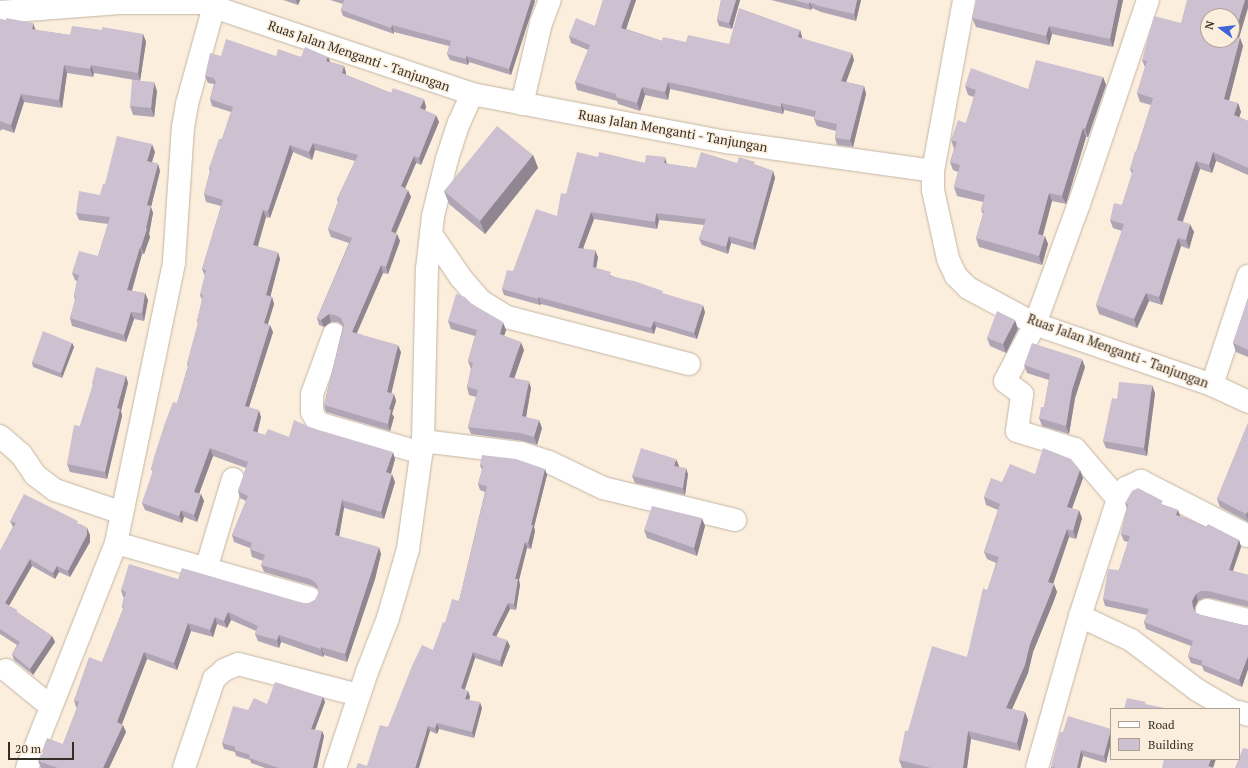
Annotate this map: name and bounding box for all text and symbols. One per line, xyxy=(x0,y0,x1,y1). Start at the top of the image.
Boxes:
north arrow xyxy=(1200,8,1240,48)
street label: Ruas Jalan Menganti - Tanjungan xyxy=(265,17,453,95)
text: N xyxy=(1202,19,1217,31)
street label: Ruas Jalan Menganti - Tanjungan xyxy=(577,107,769,155)
street label: Ruas Jalan Menganti - Tanjungan xyxy=(1025,311,1211,391)
legend xyxy=(1110,708,1240,760)
text: Road xyxy=(1148,717,1175,732)
scale bar xyxy=(10,734,76,760)
text: Building xyxy=(1148,737,1193,752)
text: 20 m xyxy=(15,741,41,756)

